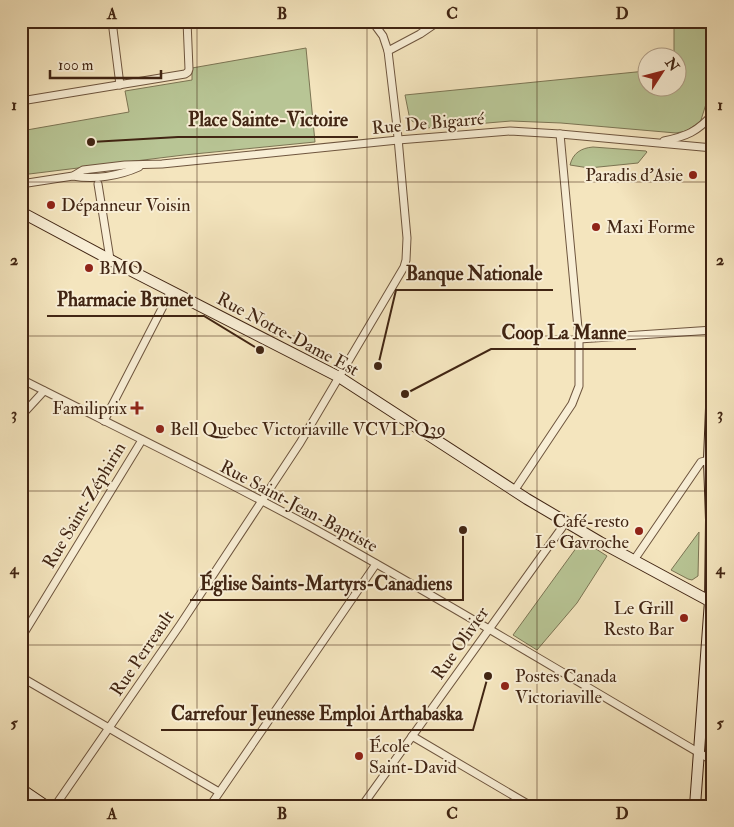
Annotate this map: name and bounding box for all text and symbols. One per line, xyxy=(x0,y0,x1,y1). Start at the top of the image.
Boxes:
text: A xyxy=(106,4,118,24)
text: B xyxy=(277,4,287,24)
text: C xyxy=(446,4,458,24)
text: D xyxy=(615,4,629,24)
scale bar xyxy=(50,48,161,80)
north arrow xyxy=(636,48,686,98)
text: N xyxy=(661,54,683,75)
text: 100 m xyxy=(58,56,94,75)
text: 1 xyxy=(11,95,17,115)
text: 1 xyxy=(717,95,723,115)
callout: Place Sainte-Victoire xyxy=(178,103,358,137)
street label: Rue De Bigarré xyxy=(371,107,486,140)
text: Place Sainte-Victoire xyxy=(188,108,348,132)
place label: Paradis d'Asie xyxy=(585,164,683,187)
marker: Paradis d'Asie xyxy=(687,169,699,181)
place label: Dépanneur Voisin xyxy=(61,194,190,217)
marker: Dépanneur Voisin xyxy=(45,199,57,211)
place label: Maxi Forme xyxy=(606,216,695,239)
marker: Maxi Forme xyxy=(590,221,602,233)
text: 2 xyxy=(10,250,18,270)
text: 2 xyxy=(716,250,724,270)
callout: Banque Nationale xyxy=(396,256,553,290)
place label: BMO xyxy=(99,257,143,280)
marker: BMO xyxy=(83,262,95,274)
text: Banque Nationale xyxy=(406,262,542,287)
callout: Pharmacie Brunet xyxy=(47,282,204,316)
street label: Rue Notre-Dame Est xyxy=(213,287,363,382)
text: Pharmacie Brunet xyxy=(57,288,194,312)
callout: Coop La Manne xyxy=(491,315,636,349)
text: Coop La Manne xyxy=(501,321,627,346)
place label: Familiprix xyxy=(52,397,127,420)
marker: Familiprix xyxy=(131,402,143,414)
text: 3 xyxy=(11,404,17,424)
text: 3 xyxy=(717,404,723,424)
place label: Bell Quebec Victoriaville VCVLPQ39 xyxy=(170,418,446,441)
marker: Bell Quebec Victoriaville VCVLPQ39 xyxy=(154,423,166,435)
street label: Rue Saint-Zéphirin xyxy=(38,438,131,573)
street label: Rue Saint-Jean-Baptiste xyxy=(216,455,382,558)
place label: Café-resto Le Gavroche xyxy=(535,510,629,554)
marker: Café-resto Le Gavroche xyxy=(633,525,645,537)
text: 4 xyxy=(9,559,20,579)
text: 4 xyxy=(715,559,726,579)
callout: Église Saints-Martyrs-Canadiens xyxy=(190,566,463,600)
text: Église Saints-Martyrs-Canadiens xyxy=(200,570,453,597)
place label: Le Grill Resto Bar xyxy=(603,597,674,641)
street label: Rue Olivier xyxy=(427,602,494,684)
street label: Rue Perreault xyxy=(105,606,180,701)
marker: Le Grill Resto Bar xyxy=(678,612,690,624)
place label: Postes Canada Victoriaville xyxy=(515,665,617,709)
marker: Postes Canada Victoriaville xyxy=(499,680,511,692)
callout: Carrefour Jeunesse Emploi Arthabaska xyxy=(161,696,473,730)
text: Carrefour Jeunesse Emploi Arthabaska xyxy=(171,702,464,727)
text: 5 xyxy=(10,713,18,733)
text: 5 xyxy=(716,713,724,733)
place label: École Saint-David xyxy=(369,735,457,779)
marker: École Saint-David xyxy=(353,750,365,762)
text: A xyxy=(106,804,118,824)
text: B xyxy=(277,804,287,824)
text: C xyxy=(446,804,458,824)
text: D xyxy=(615,804,629,824)

